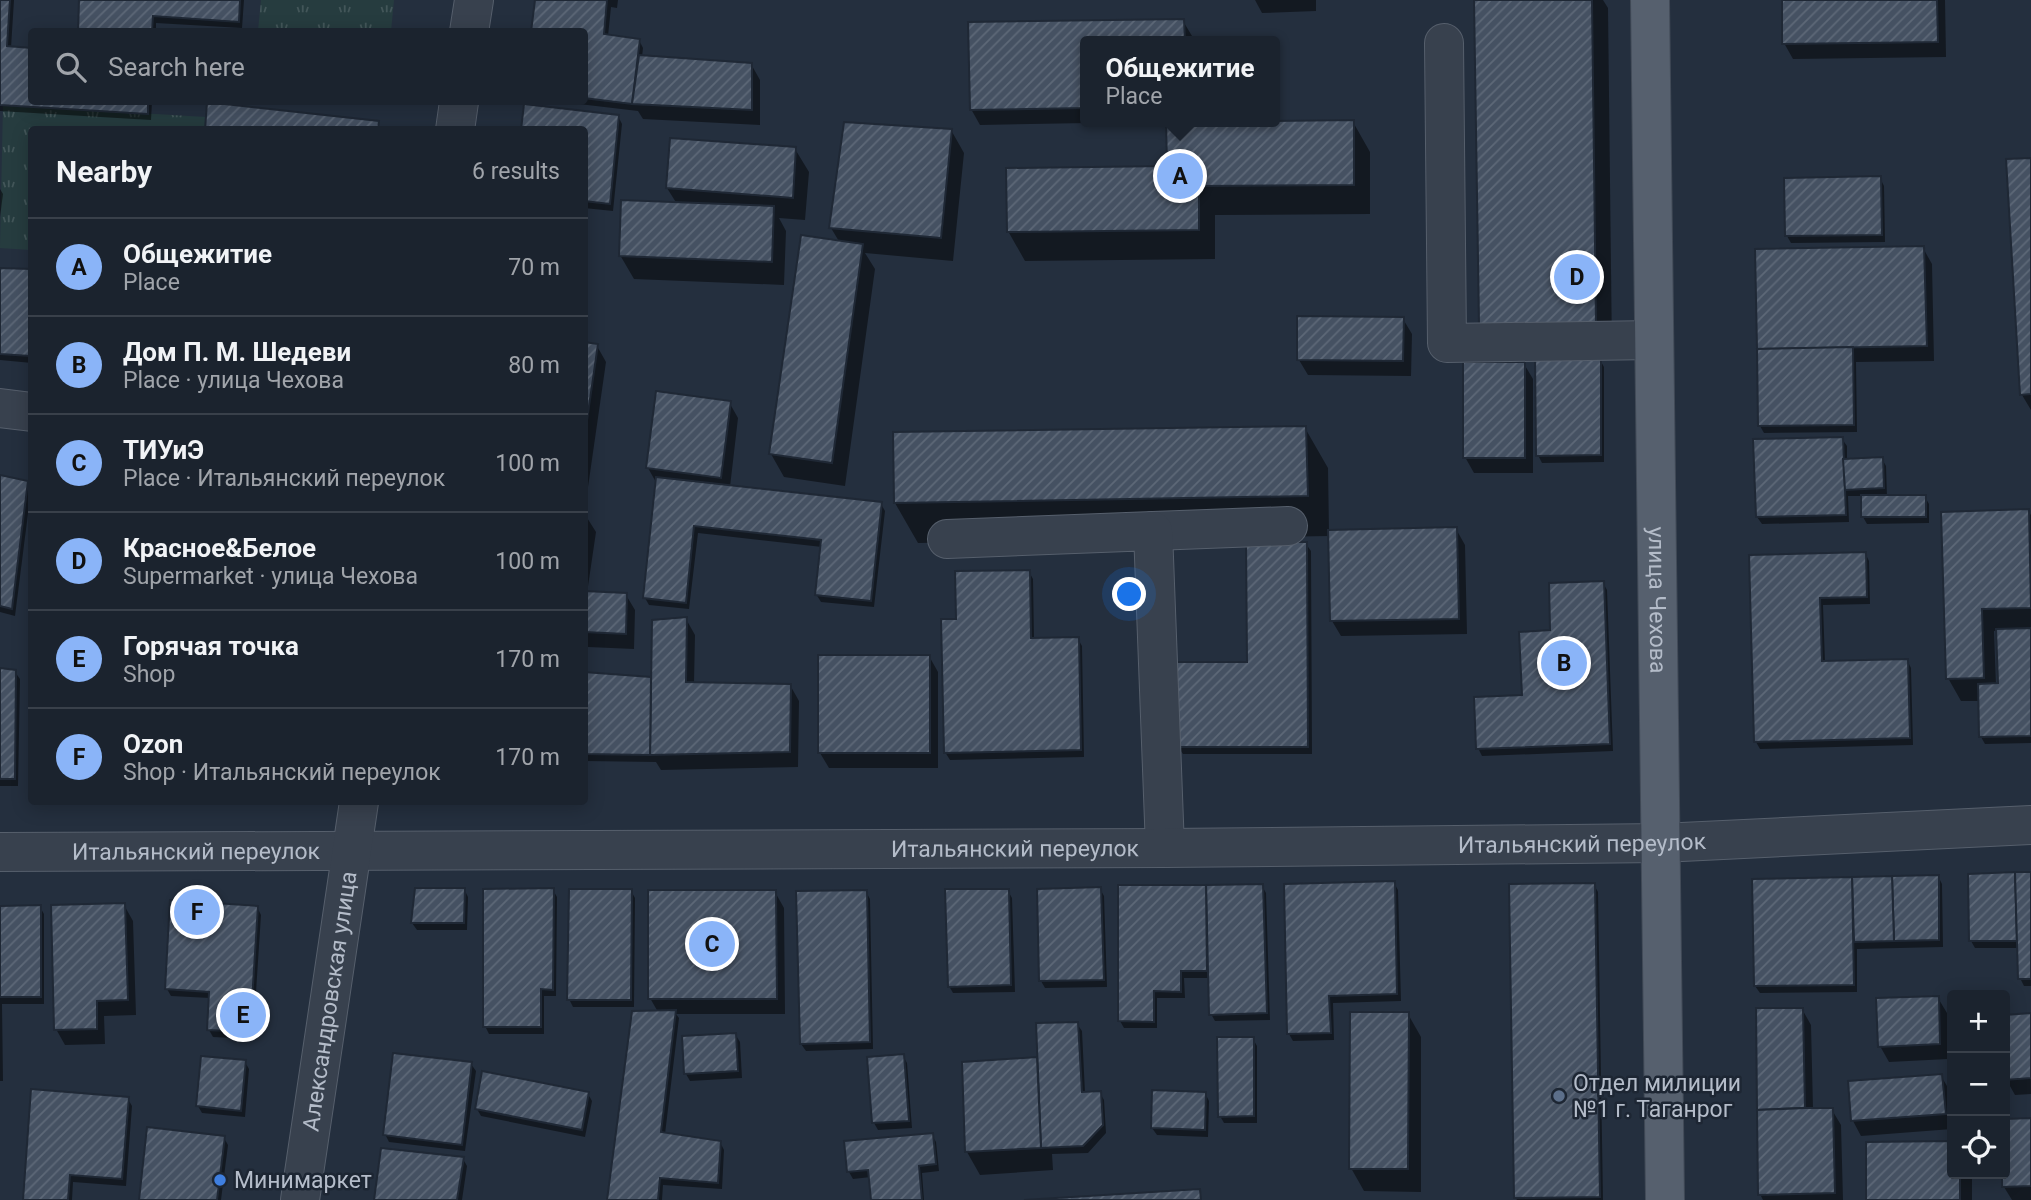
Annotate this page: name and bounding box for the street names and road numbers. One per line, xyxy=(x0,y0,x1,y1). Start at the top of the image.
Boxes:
street label: улица Чехова xyxy=(1643,526,1671,674)
street label: Итальянский переулок xyxy=(1458,828,1707,859)
street label: Итальянский переулок xyxy=(891,835,1140,863)
street label: Итальянский переулок xyxy=(72,838,321,866)
street label: Александровская улица xyxy=(297,869,363,1133)

